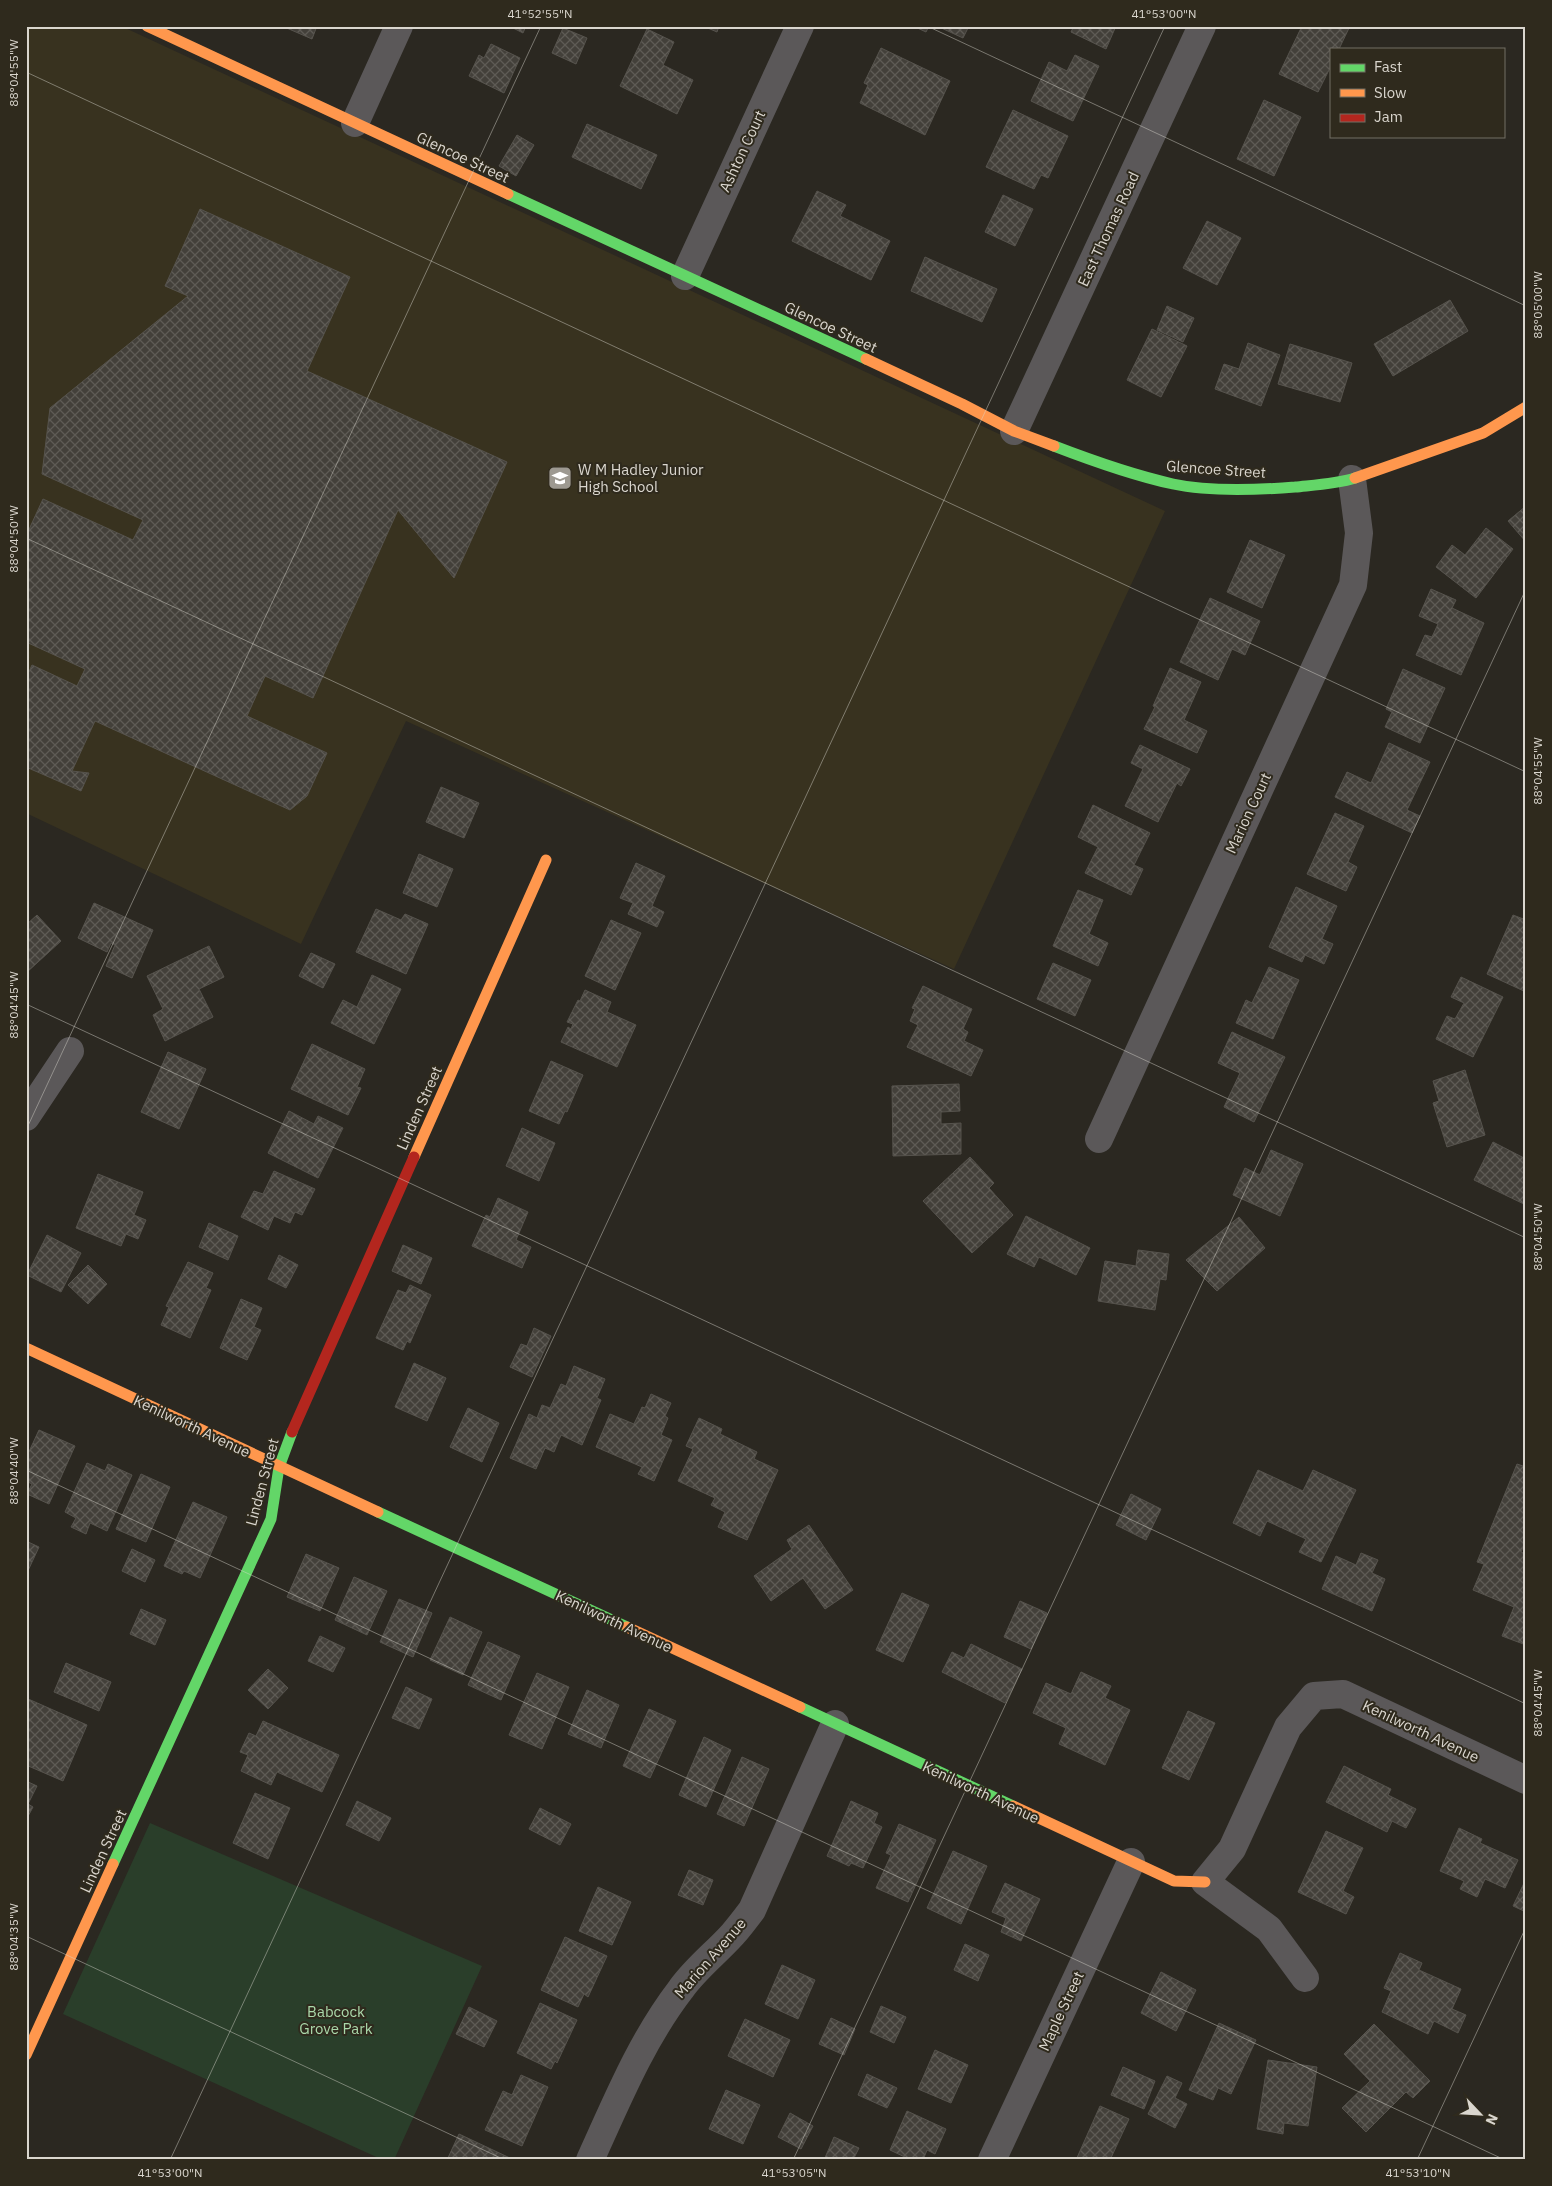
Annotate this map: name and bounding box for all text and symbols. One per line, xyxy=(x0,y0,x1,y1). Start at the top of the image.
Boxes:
text: 41°52'55"N xyxy=(507,6,573,21)
text: 41°53'00"N xyxy=(1131,6,1197,21)
text: 88°04'55"W xyxy=(6,39,21,107)
legend xyxy=(1330,48,1504,138)
text: Fast xyxy=(1374,57,1402,76)
text: Slow xyxy=(1374,83,1407,102)
street label: Ashton Court xyxy=(715,107,769,195)
text: Jam xyxy=(1374,107,1403,126)
street label: Glencoe Street xyxy=(414,127,512,187)
street label: East Thomas Road xyxy=(1073,168,1143,290)
text: 88°05'00"W xyxy=(1530,271,1545,339)
street label: Glencoe Street xyxy=(782,297,880,357)
street label: Glencoe Street xyxy=(1165,456,1267,482)
place label: W M Hadley Junior High School xyxy=(578,460,704,496)
school or university icon: W M Hadley Junior High School xyxy=(547,465,573,491)
text: 88°04'50"W xyxy=(6,505,21,573)
text: 88°04'55"W xyxy=(1530,737,1545,805)
street label: Marion Court xyxy=(1221,770,1275,856)
text: 88°04'45"W xyxy=(6,971,21,1039)
street label: Linden Street xyxy=(392,1063,446,1153)
text: 88°04'50"W xyxy=(1530,1203,1545,1271)
street label: Kenilworth Avenue xyxy=(131,1391,253,1461)
street label: Linden Street xyxy=(241,1436,283,1528)
text: 88°04'40"W xyxy=(6,1437,21,1505)
street label: Kenilworth Avenue xyxy=(553,1586,675,1656)
text: 88°04'45"W xyxy=(1530,1669,1545,1737)
street label: Kenilworth Avenue xyxy=(1360,1696,1482,1766)
street label: Kenilworth Avenue xyxy=(920,1757,1042,1827)
street label: Linden Street xyxy=(75,1806,131,1896)
text: 88°04'35"W xyxy=(6,1903,21,1971)
street label: Marion Avenue xyxy=(670,1914,750,2002)
street label: Maple Street xyxy=(1034,1968,1088,2054)
park label: Babcock Grove Park xyxy=(299,2002,373,2038)
north arrow xyxy=(1454,2088,1504,2138)
text: N xyxy=(1481,2111,1502,2128)
text: 41°53'00"N xyxy=(137,2165,203,2180)
text: 41°53'05"N xyxy=(761,2165,827,2180)
text: 41°53'10"N xyxy=(1385,2165,1451,2180)

